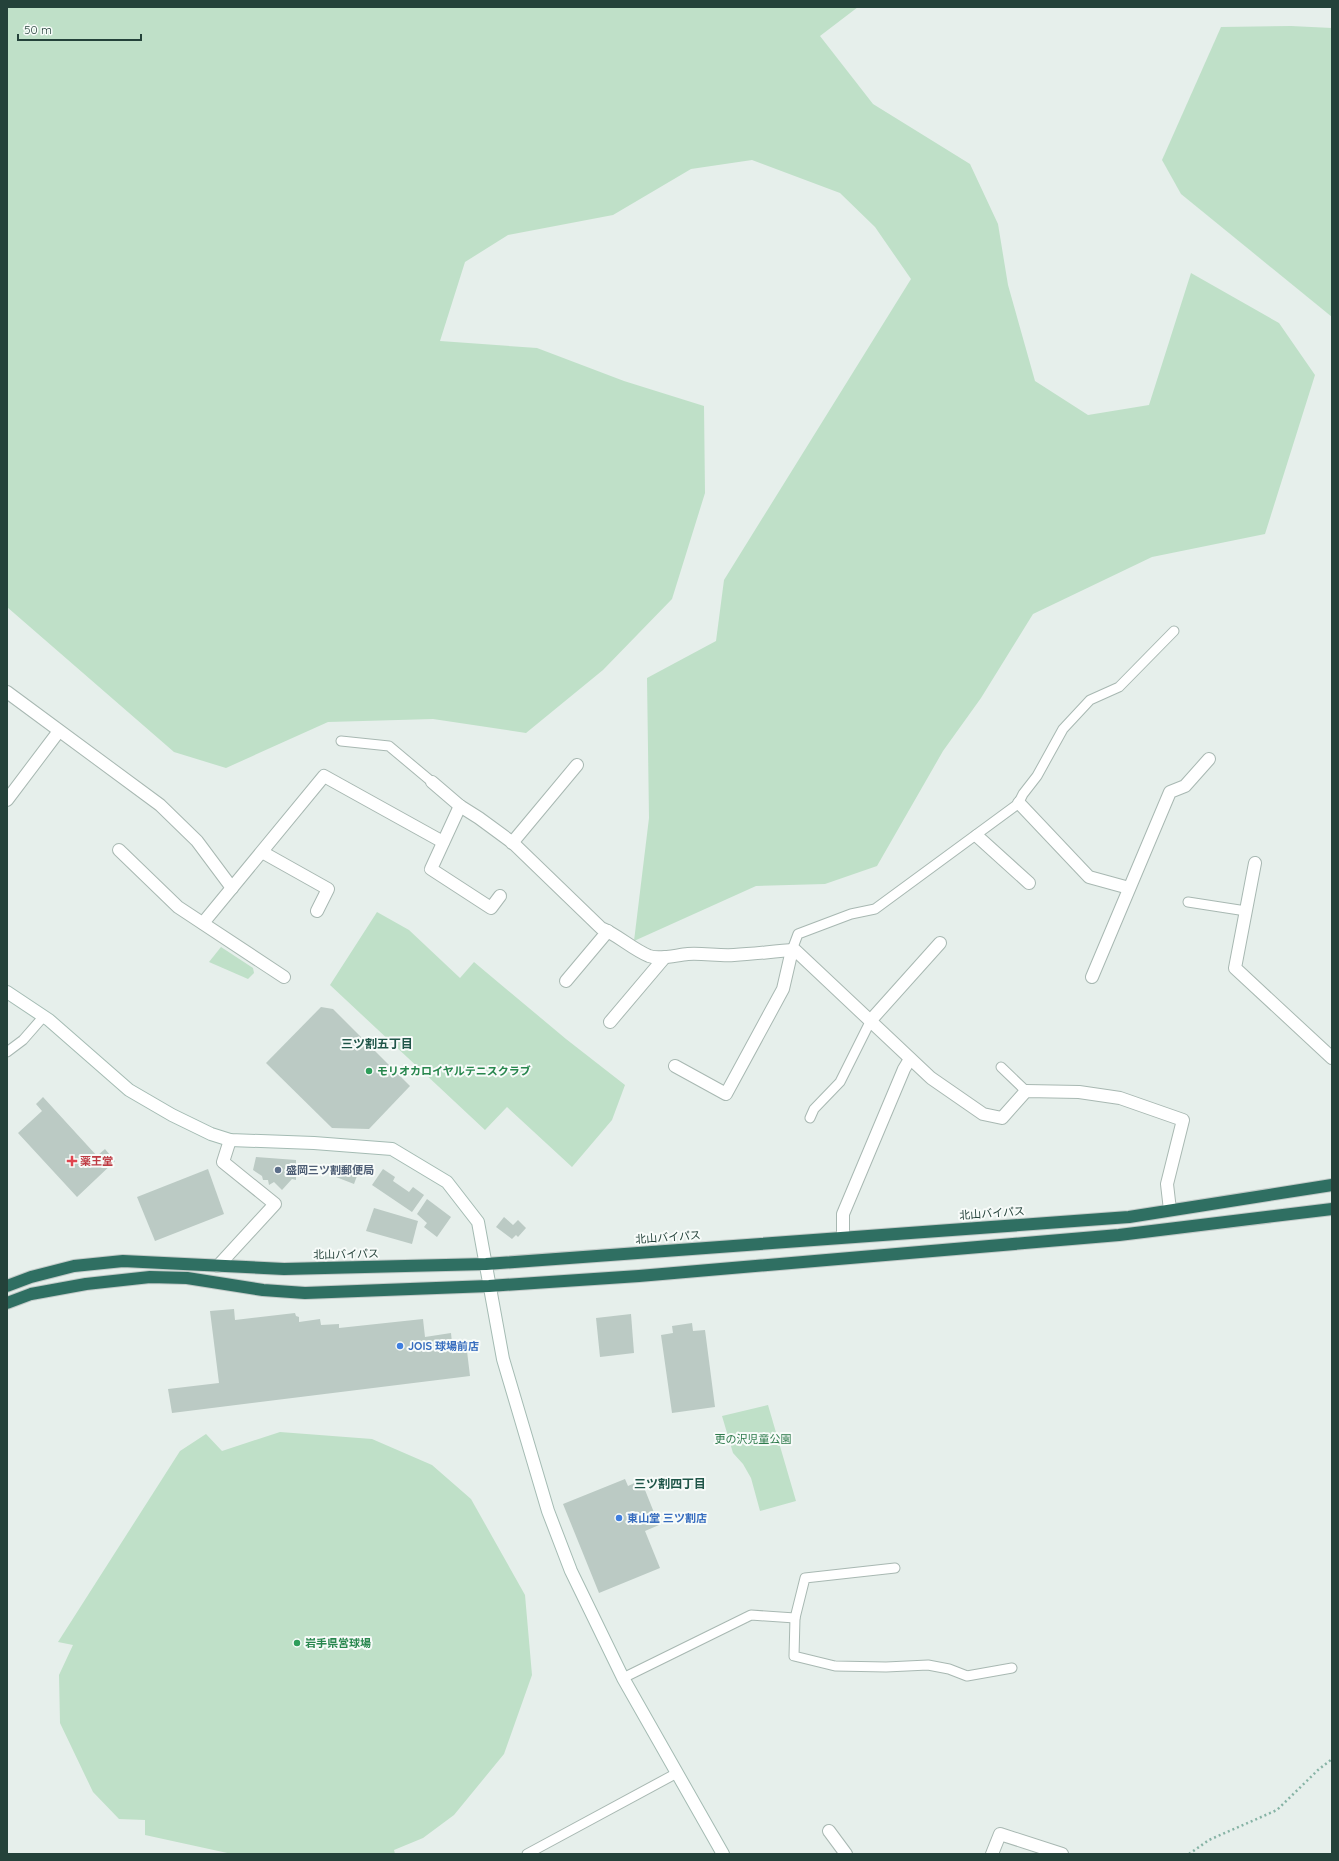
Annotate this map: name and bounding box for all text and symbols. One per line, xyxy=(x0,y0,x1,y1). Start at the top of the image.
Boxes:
scale bar xyxy=(18,16,141,42)
text: 50 m xyxy=(24,22,52,37)
district label: 三ツ割五丁目 xyxy=(341,1036,413,1051)
place label: モリオカロイヤルテニスクラブ xyxy=(377,1064,531,1078)
marker: モリオカロイヤルテニスクラブ xyxy=(364,1066,374,1076)
place label: 薬王堂 xyxy=(80,1154,113,1168)
marker: 薬王堂 xyxy=(67,1156,77,1166)
place label: 盛岡三ツ割郵便局 xyxy=(286,1163,374,1177)
marker: 盛岡三ツ割郵便局 xyxy=(273,1165,283,1175)
street label: 北山バイパス xyxy=(959,1204,1025,1222)
street label: 北山バイパス xyxy=(635,1228,701,1246)
street label: 北山バイパス xyxy=(313,1246,379,1262)
place label: JOIS 球場前店 xyxy=(408,1339,479,1353)
marker: JOIS 球場前店 xyxy=(395,1341,405,1351)
park label: 更の沢児童公園 xyxy=(715,1432,792,1446)
district label: 三ツ割四丁目 xyxy=(634,1476,706,1491)
place label: 東山堂 三ツ割店 xyxy=(627,1511,707,1525)
marker: 東山堂 三ツ割店 xyxy=(614,1513,624,1523)
place label: 岩手県営球場 xyxy=(305,1636,371,1650)
marker: 岩手県営球場 xyxy=(292,1638,302,1648)

